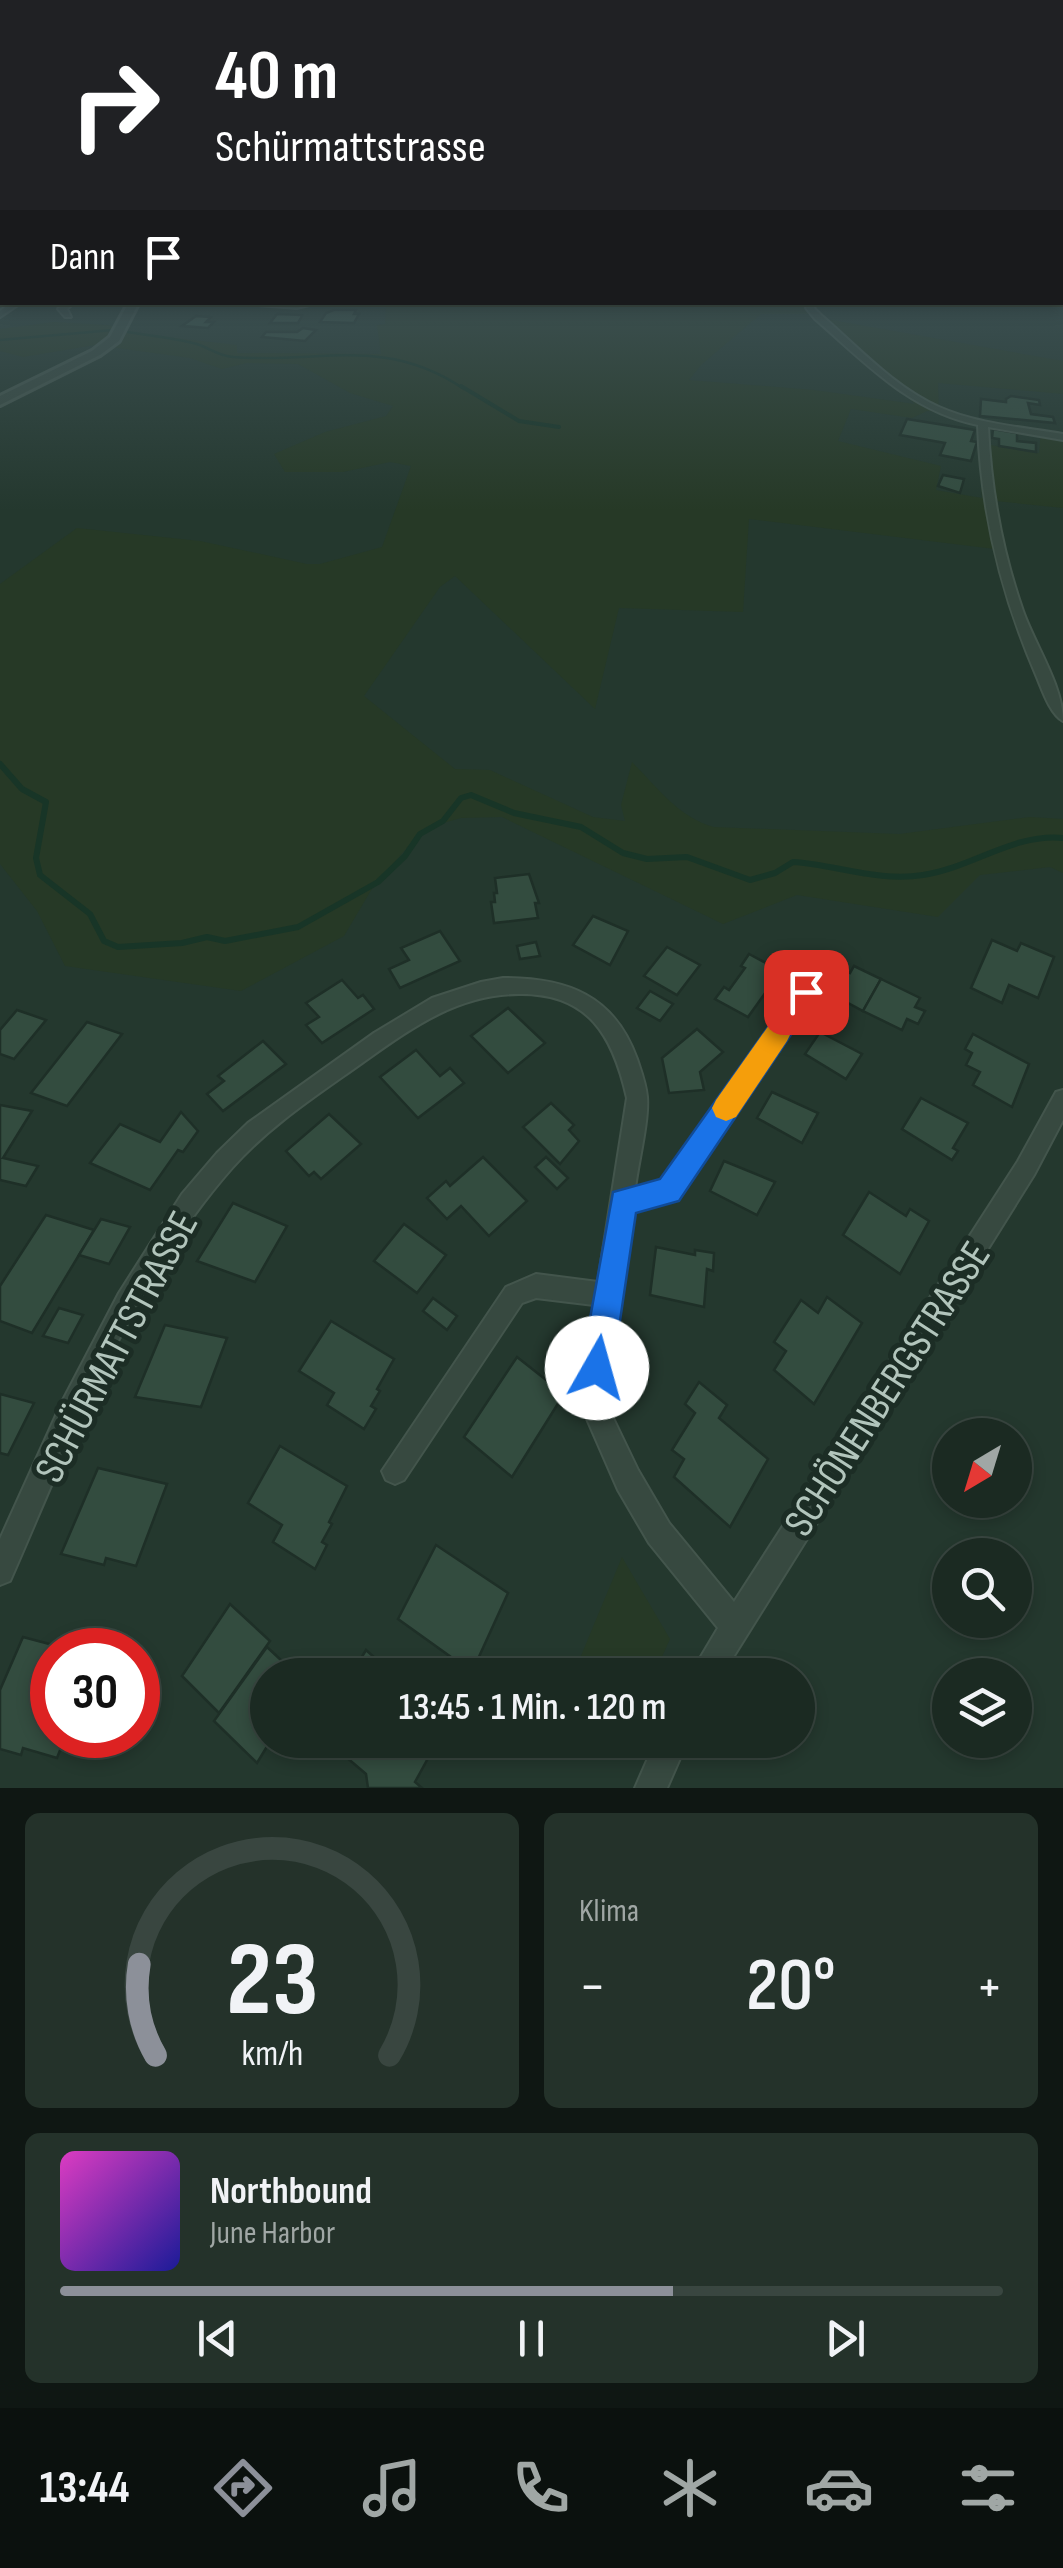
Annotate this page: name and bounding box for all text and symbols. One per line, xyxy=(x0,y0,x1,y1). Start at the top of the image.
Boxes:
text: 40 m xyxy=(215,35,338,119)
icon: right xyxy=(50,40,180,170)
text: Schürmattstrasse xyxy=(215,120,486,175)
icon: arrive xyxy=(136,230,191,285)
text: Dann xyxy=(50,235,116,280)
pin xyxy=(764,950,849,1035)
icon: arrive xyxy=(779,965,834,1020)
street label: SCHÜRMATTSTRASSE xyxy=(24,1203,210,1491)
street label: SCHÖNENBERGSTRASSE xyxy=(774,1233,1002,1546)
position arrow xyxy=(545,1316,649,1420)
north arrow xyxy=(932,1418,1032,1518)
map controls xyxy=(932,1418,1032,1758)
button: search xyxy=(932,1538,1032,1638)
speed limit sign: 30 xyxy=(30,1628,160,1758)
button: layers xyxy=(932,1658,1032,1758)
text: 13:45 · 1 Min. · 120 m xyxy=(399,1685,666,1730)
text: Klima xyxy=(579,1892,639,1931)
text: 23 xyxy=(226,1919,318,2044)
text: 20° xyxy=(746,1941,836,2032)
text: − xyxy=(579,1954,606,2021)
text: + xyxy=(976,1954,1003,2021)
text: km/h xyxy=(241,2033,303,2076)
text: Northbound xyxy=(210,2169,372,2214)
text: June Harbor xyxy=(210,2214,335,2253)
icon: previous xyxy=(190,2311,245,2366)
icon: pause xyxy=(504,2311,559,2366)
icon: next xyxy=(818,2311,873,2366)
icon: directions xyxy=(208,2453,278,2523)
icon: music xyxy=(357,2453,427,2523)
icon: phone xyxy=(506,2453,576,2523)
icon: climate xyxy=(655,2453,725,2523)
icon: car xyxy=(804,2453,874,2523)
icon: filters xyxy=(953,2453,1023,2523)
text: 13:44 xyxy=(40,2461,129,2516)

